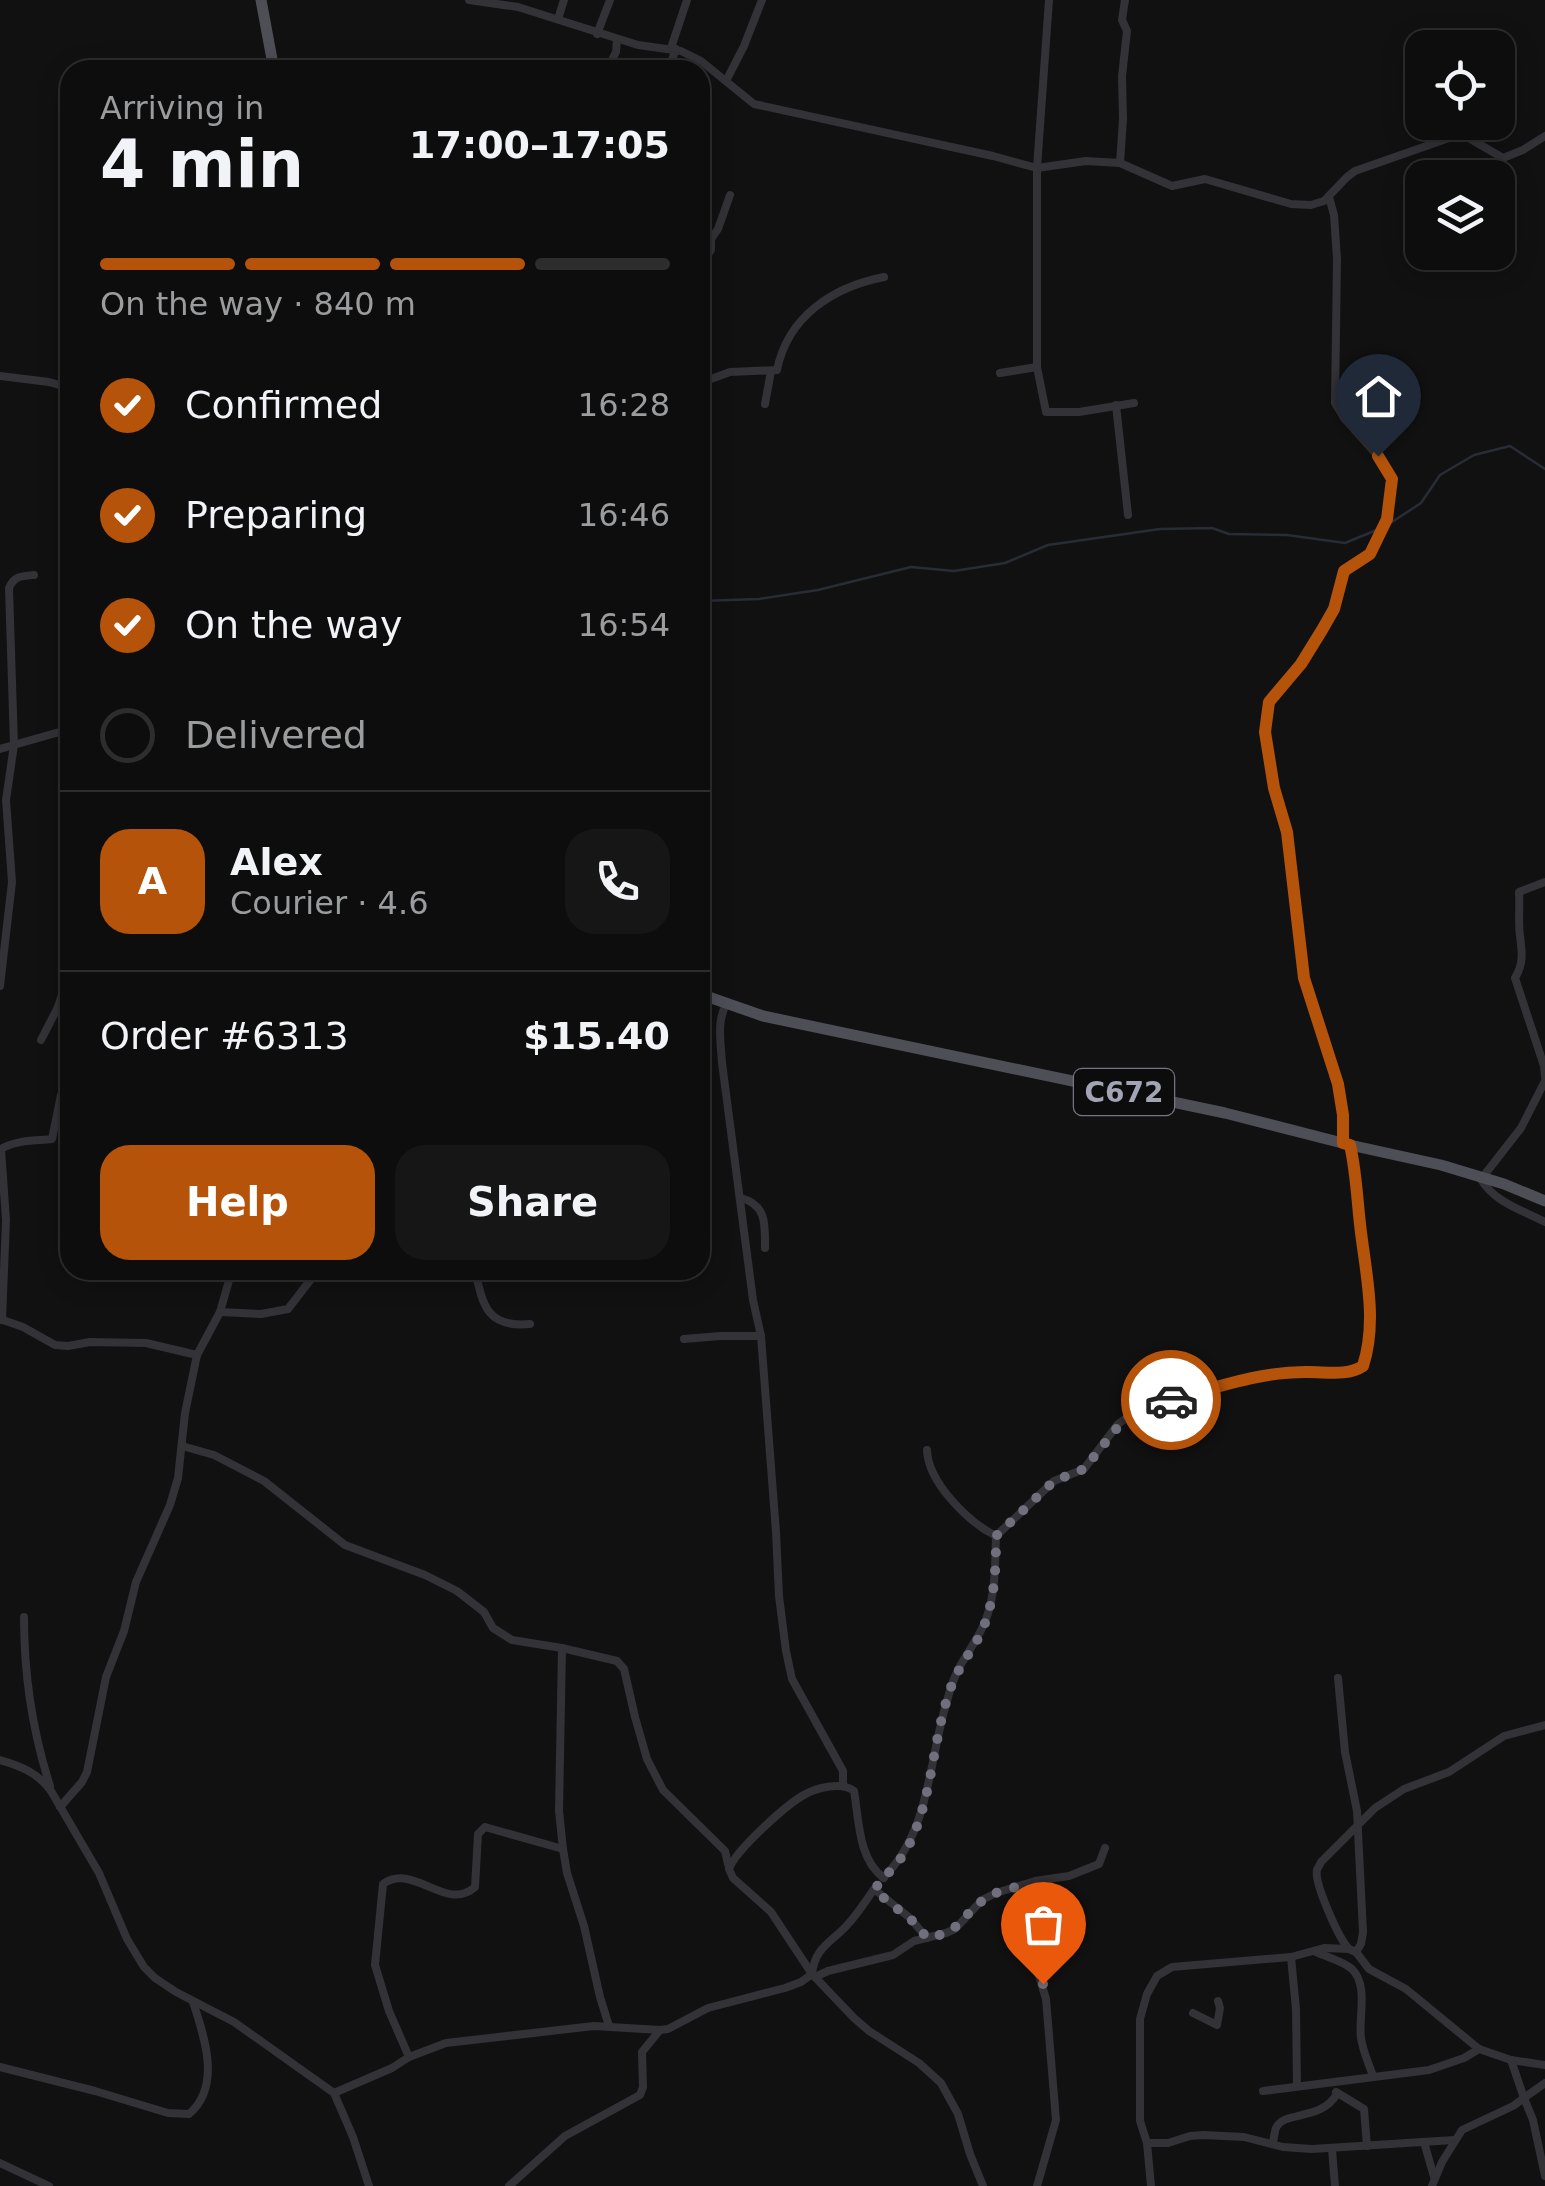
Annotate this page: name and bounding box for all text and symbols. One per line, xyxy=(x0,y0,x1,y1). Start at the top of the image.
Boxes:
map controls xyxy=(1405,30,1515,270)
button: locate xyxy=(1405,30,1515,140)
text: Arriving in xyxy=(100,89,264,127)
text: 17:00–17:05 xyxy=(409,123,670,167)
text: 4 min xyxy=(100,127,304,202)
button: layers xyxy=(1405,160,1515,270)
text: On the way · 840 m xyxy=(100,285,416,323)
pin xyxy=(1336,354,1421,457)
icon: home xyxy=(1351,369,1406,424)
icon: check xyxy=(100,378,155,433)
text: Confirmed xyxy=(185,383,382,427)
text: 16:28 xyxy=(578,386,670,424)
icon: check xyxy=(100,488,155,543)
text: Preparing xyxy=(185,493,367,537)
text: 16:46 xyxy=(578,496,670,534)
icon: check xyxy=(100,598,155,653)
text: On the way xyxy=(185,603,402,647)
text: 16:54 xyxy=(578,606,670,644)
text: Delivered xyxy=(185,713,367,757)
button: phone xyxy=(565,829,670,934)
text: Alex xyxy=(230,840,323,884)
text: A xyxy=(138,859,167,903)
text: Courier · 4.6 xyxy=(230,884,429,922)
text: Order #6313 xyxy=(100,1014,349,1058)
text: $15.40 xyxy=(523,1014,670,1058)
road number: C672 xyxy=(1074,1069,1174,1115)
button: Help xyxy=(100,1145,375,1260)
button: Share xyxy=(395,1145,670,1260)
courier xyxy=(1121,1350,1221,1450)
icon: car xyxy=(1144,1373,1199,1428)
pin xyxy=(1001,1882,1086,1985)
icon: bag xyxy=(1016,1897,1071,1952)

